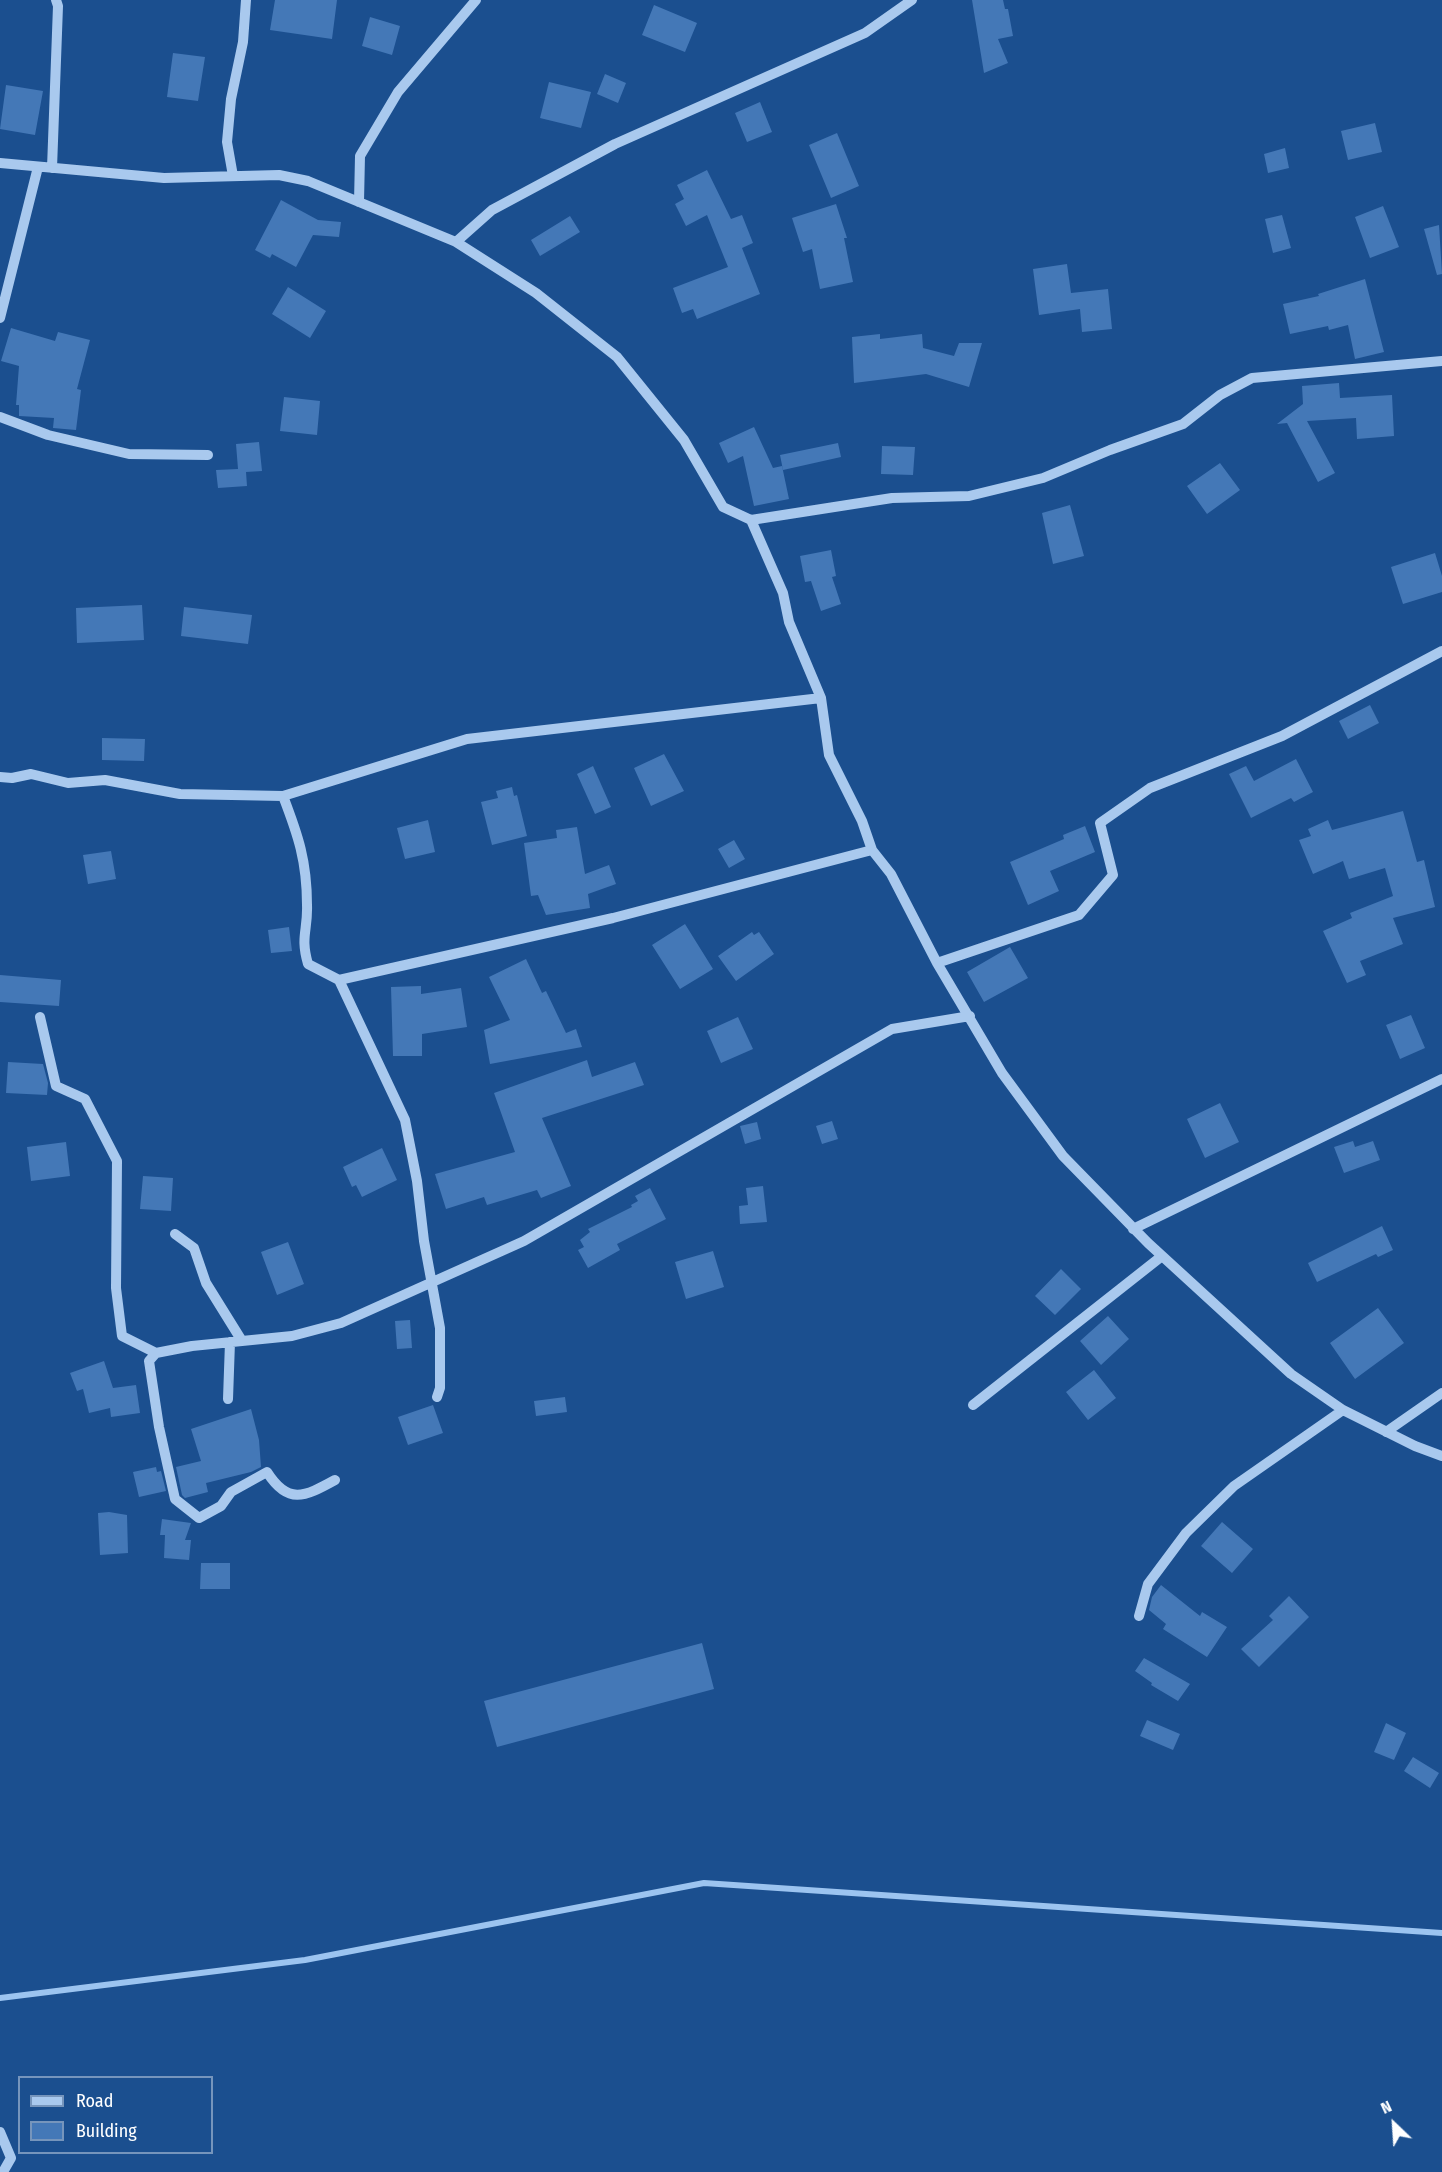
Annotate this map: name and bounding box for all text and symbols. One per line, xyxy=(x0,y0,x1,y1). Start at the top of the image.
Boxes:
legend xyxy=(18,2076,213,2154)
text: Road xyxy=(76,2090,113,2112)
north arrow xyxy=(1364,2094,1424,2154)
text: N xyxy=(1378,2097,1395,2118)
text: Building xyxy=(76,2120,137,2142)

